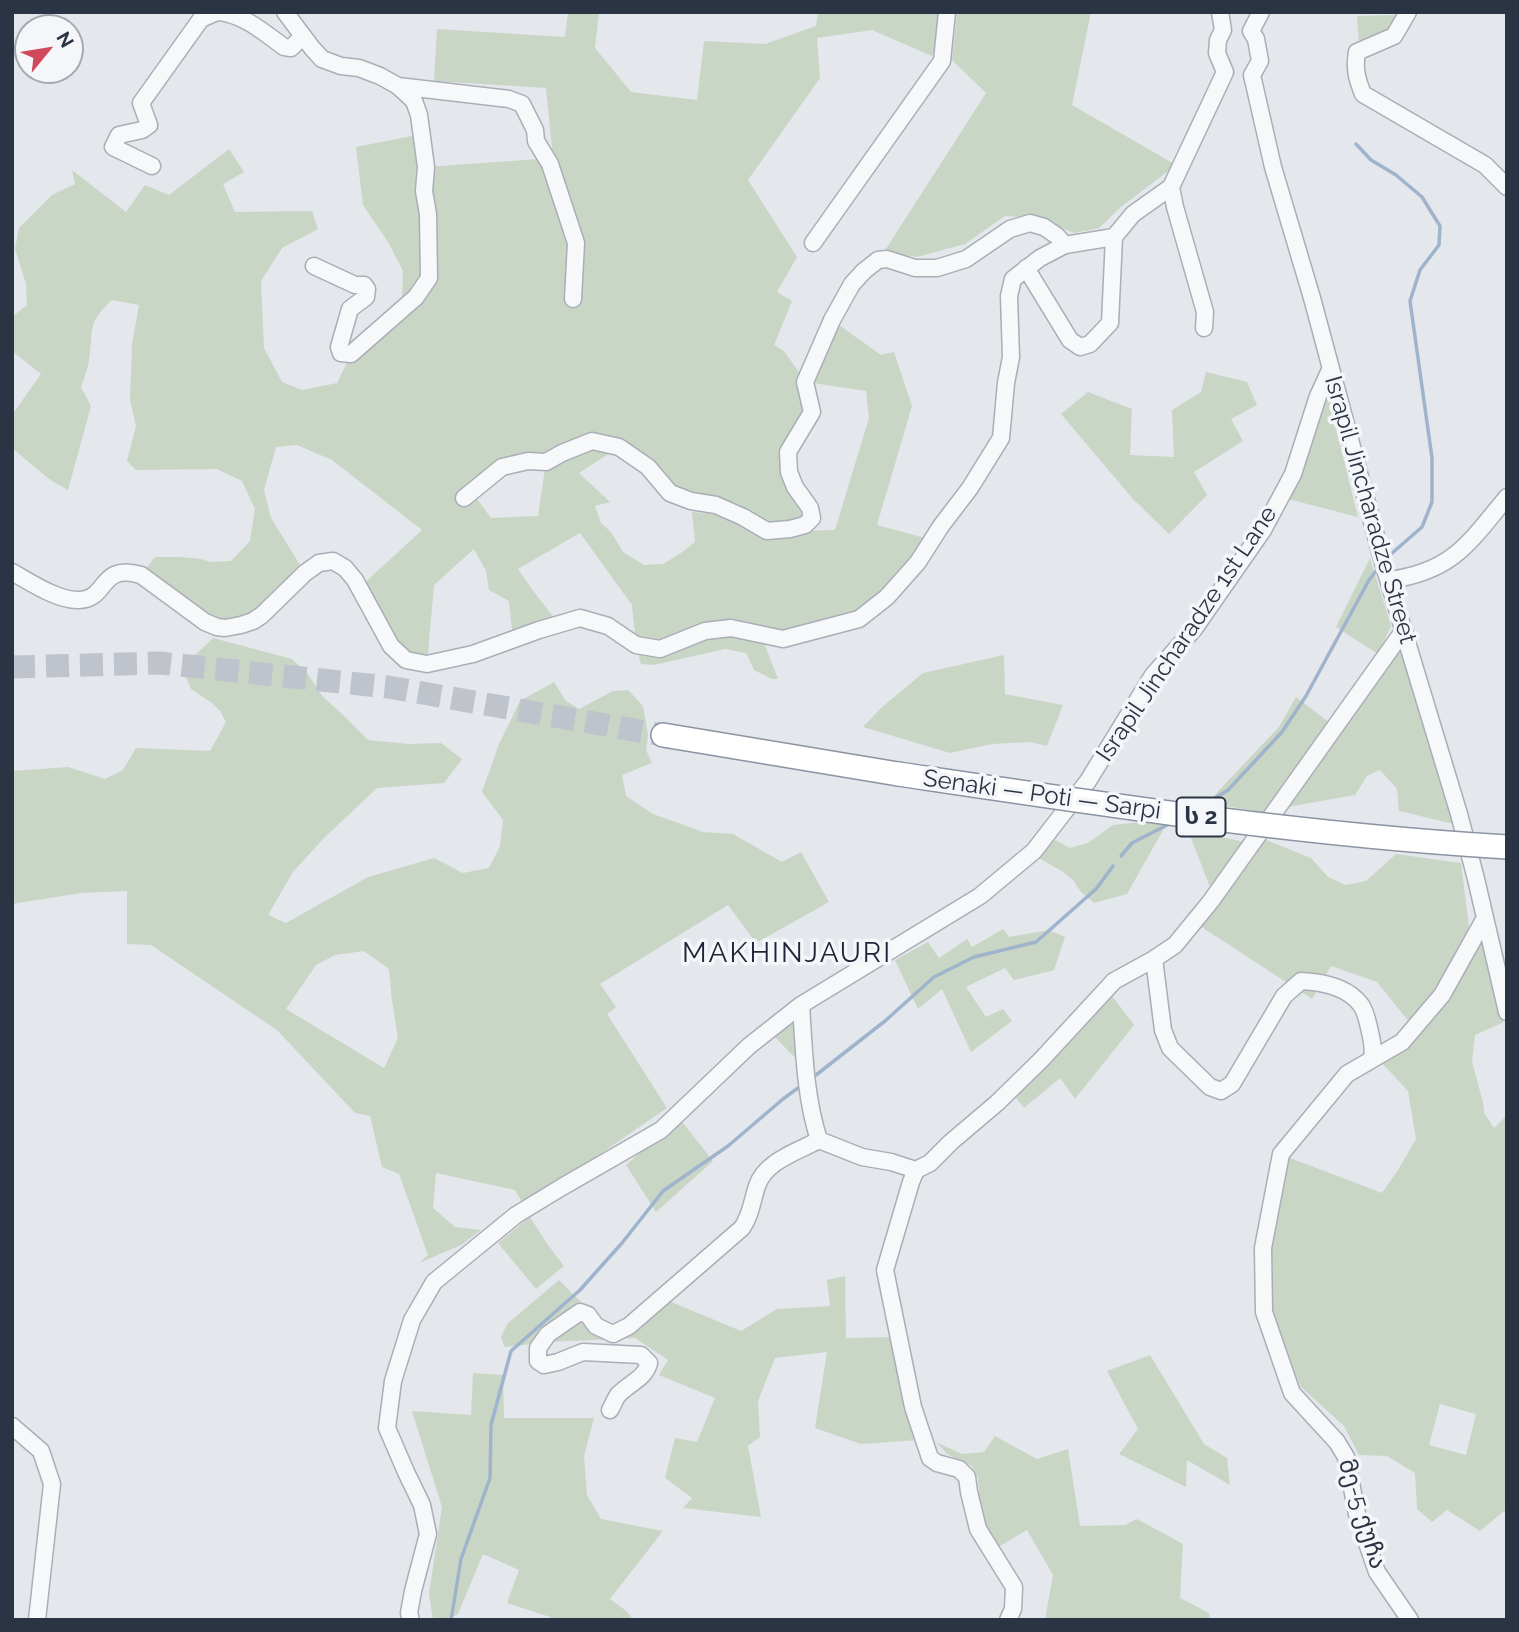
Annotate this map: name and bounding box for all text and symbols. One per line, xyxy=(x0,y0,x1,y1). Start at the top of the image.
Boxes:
north arrow xyxy=(14,14,84,84)
text: N xyxy=(52,28,79,51)
street label: Israpil Jincharadze Street xyxy=(1318,373,1422,647)
street label: Israpil Jincharadze 1st Lane xyxy=(1091,501,1283,767)
street label: Senaki — Poti — Sarpi xyxy=(921,764,1163,826)
road number: ს 2 xyxy=(1176,797,1226,836)
district label: MAKHINJAURI xyxy=(683,937,891,971)
street label: მე-5 ქუჩა xyxy=(1332,1455,1392,1573)

